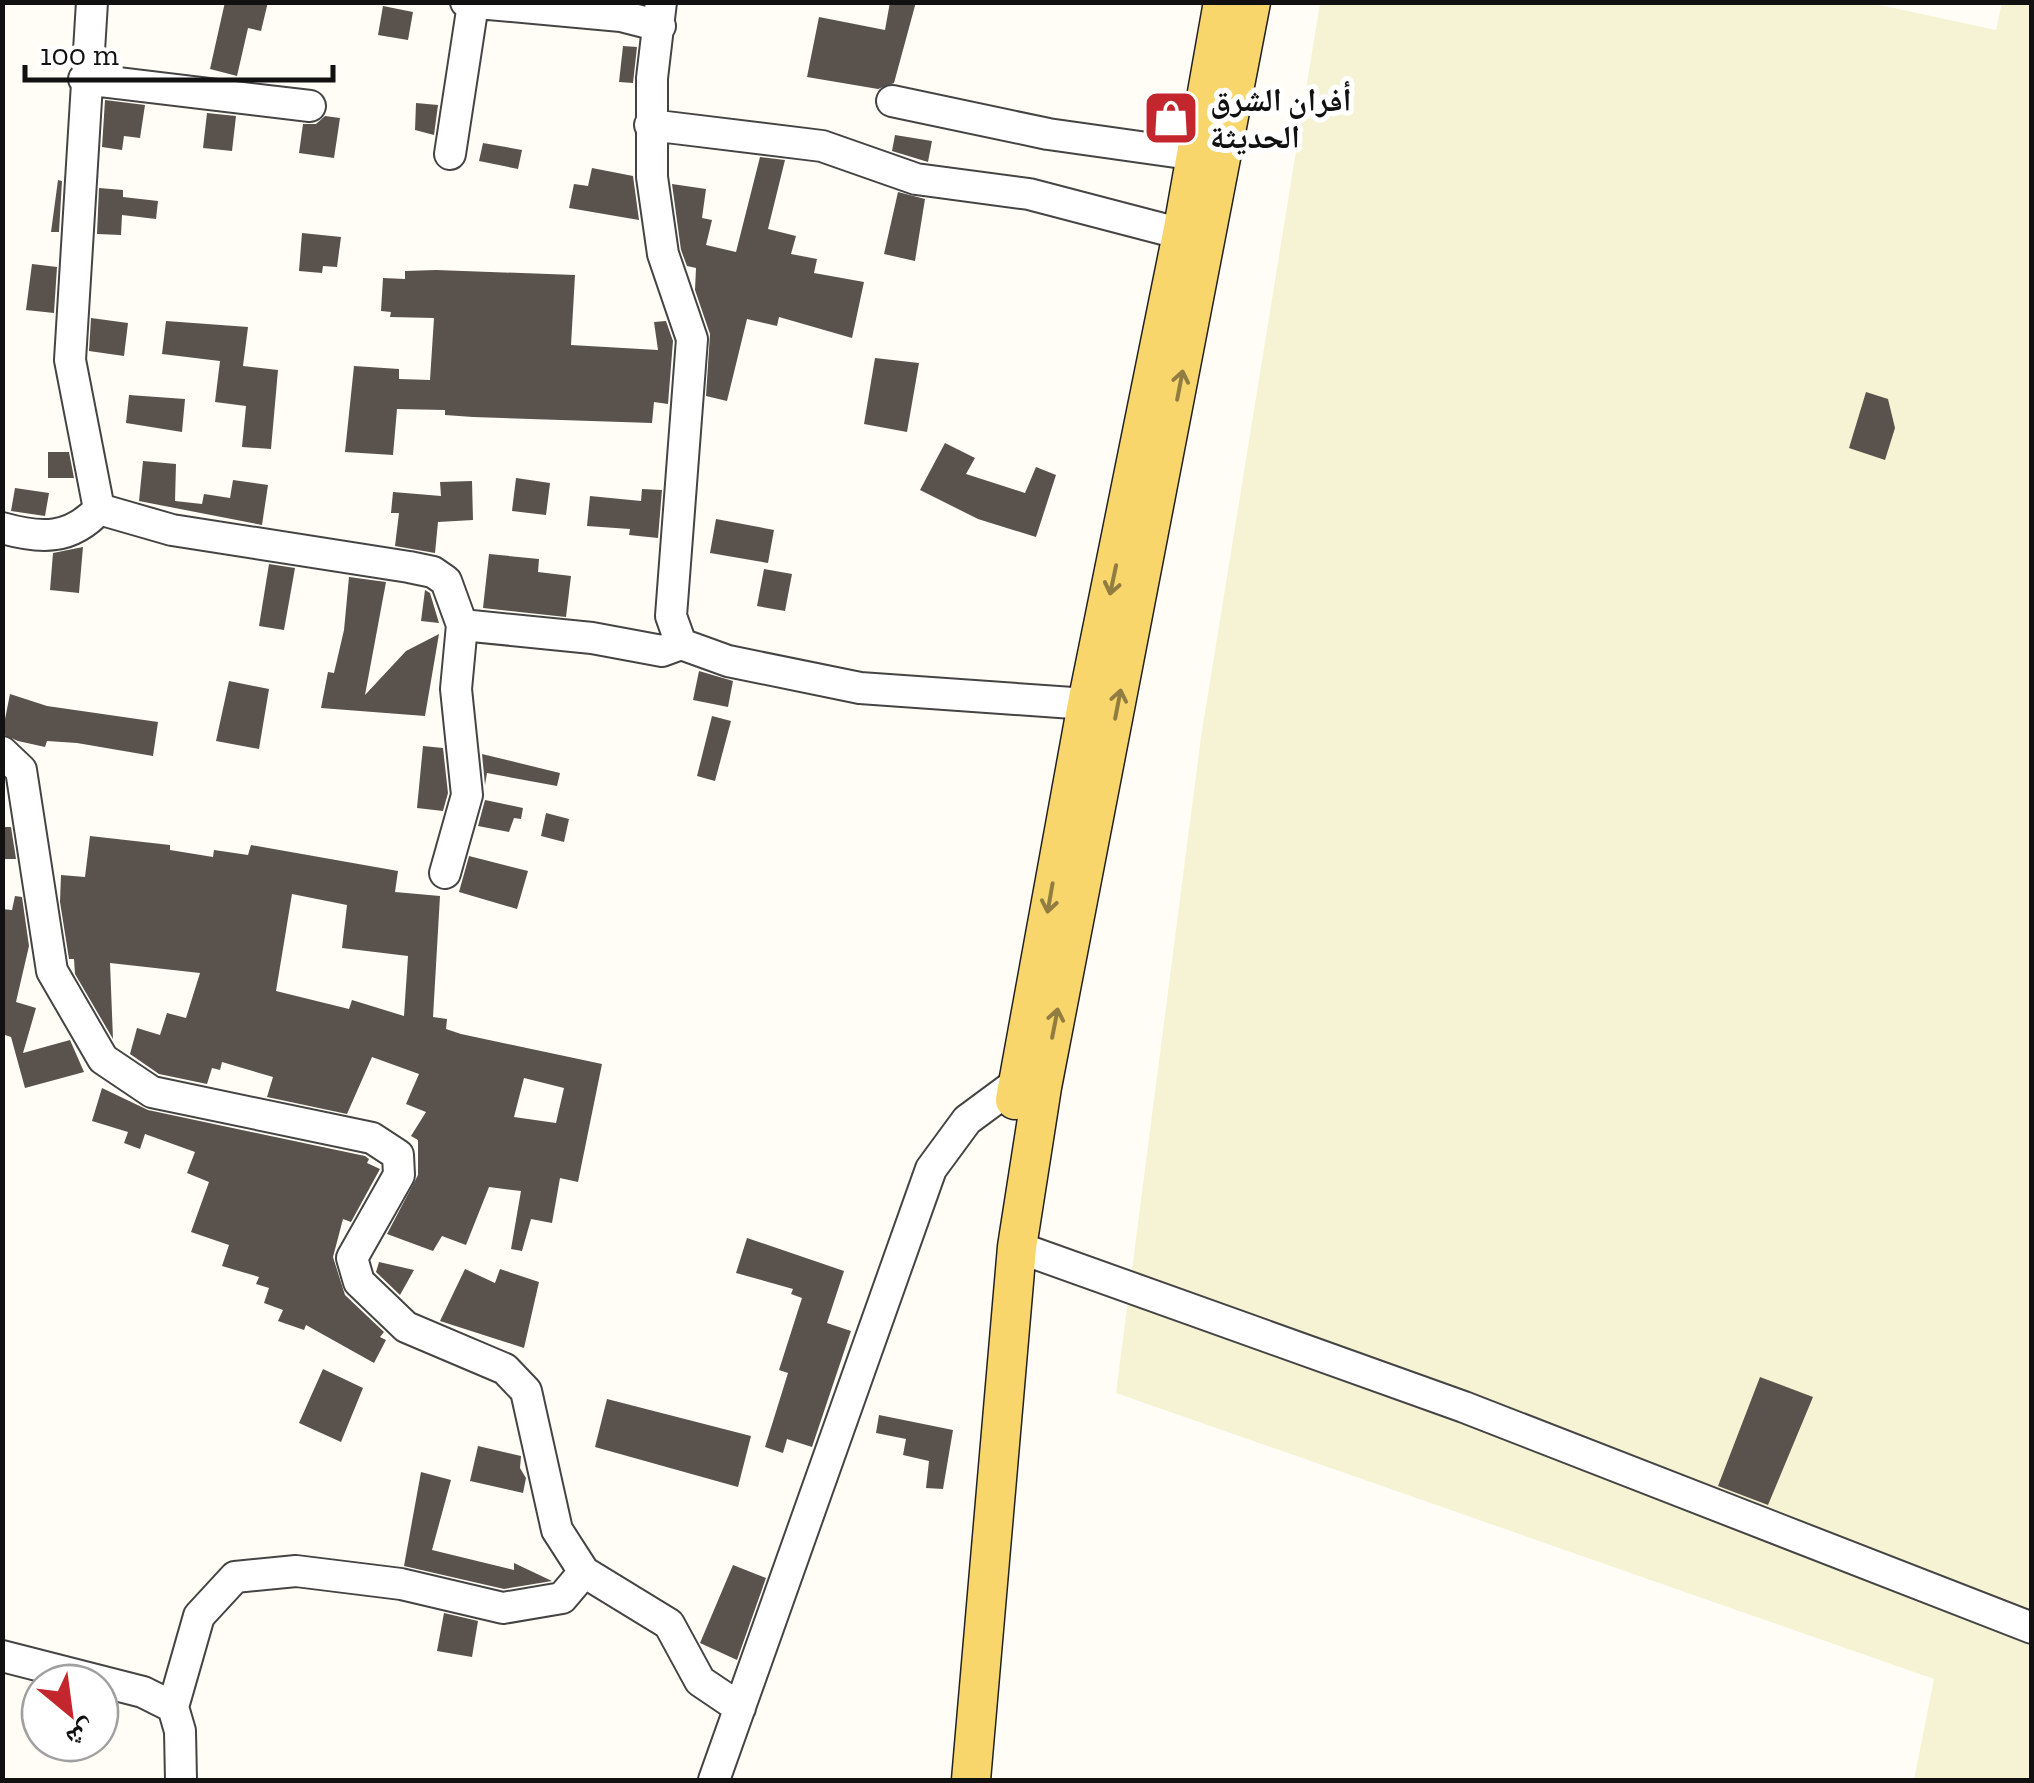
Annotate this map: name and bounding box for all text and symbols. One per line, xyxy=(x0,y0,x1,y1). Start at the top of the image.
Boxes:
scale bar xyxy=(25,20,332,82)
text: 100 m xyxy=(40,37,119,73)
place label: أفران الشرق الحديثة xyxy=(1210,81,1352,156)
shop icon: أفران الشرق الحديثة xyxy=(1141,88,1201,148)
one-way arrow xyxy=(1171,370,1190,402)
one-way arrow xyxy=(1103,563,1122,595)
one-way arrow xyxy=(1109,689,1128,721)
one-way arrow xyxy=(1040,882,1059,914)
one-way arrow xyxy=(1047,1008,1066,1040)
north arrow xyxy=(20,1663,120,1763)
text: ش xyxy=(61,1713,103,1756)

